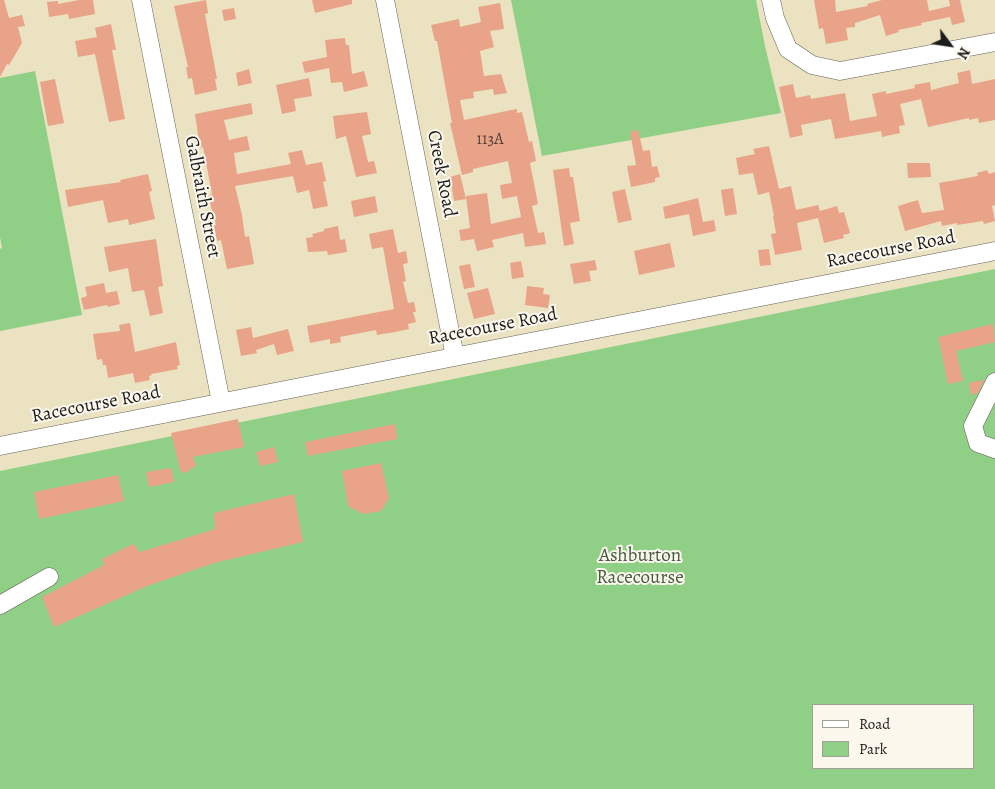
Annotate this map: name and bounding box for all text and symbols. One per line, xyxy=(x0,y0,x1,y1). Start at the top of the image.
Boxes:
north arrow xyxy=(925,20,975,70)
text: N xyxy=(953,44,974,62)
street label: Creek Road xyxy=(421,128,461,220)
house number: 113A xyxy=(477,130,503,150)
street label: Galbraith Street xyxy=(179,134,225,260)
street label: Racecourse Road xyxy=(825,226,957,274)
street label: Racecourse Road xyxy=(427,303,559,351)
street label: Racecourse Road xyxy=(30,381,162,429)
park label: Ashburton Racecourse xyxy=(596,545,684,589)
legend xyxy=(812,704,975,769)
text: Road xyxy=(859,714,890,734)
text: Park xyxy=(859,739,887,759)

